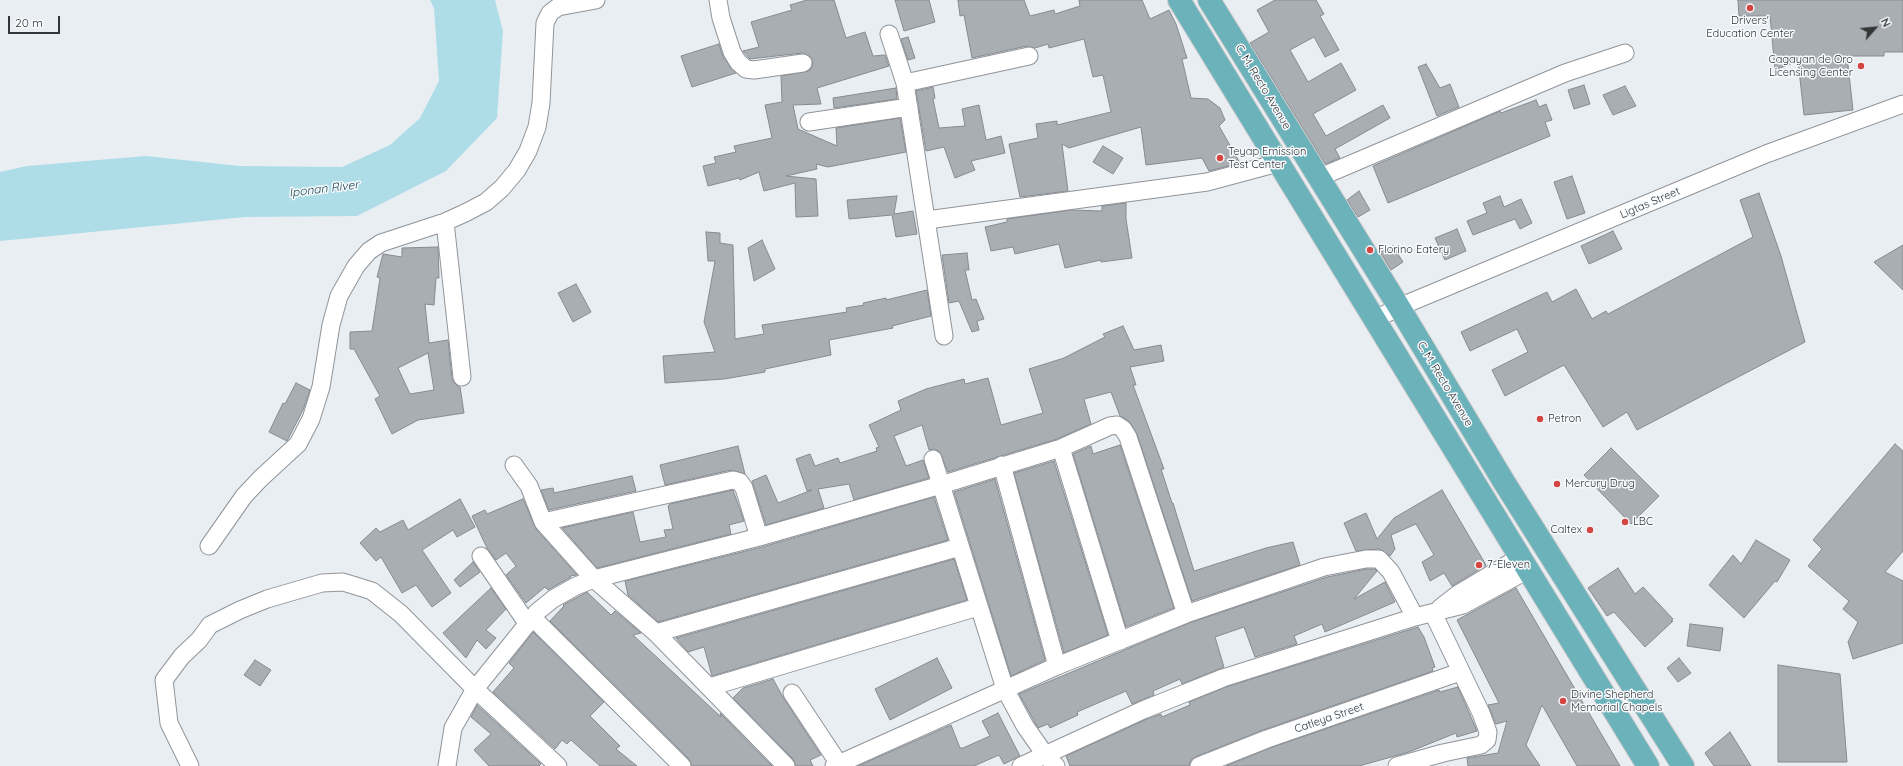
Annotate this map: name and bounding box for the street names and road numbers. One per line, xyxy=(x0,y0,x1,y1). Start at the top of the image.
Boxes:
street label: C. M. Recto Avenue xyxy=(1233,42,1293,132)
street label: Ligtas Street xyxy=(1618,184,1682,222)
street label: C. M. Recto Avenue xyxy=(1415,339,1475,429)
street label: Catleya Street xyxy=(1293,700,1365,736)

